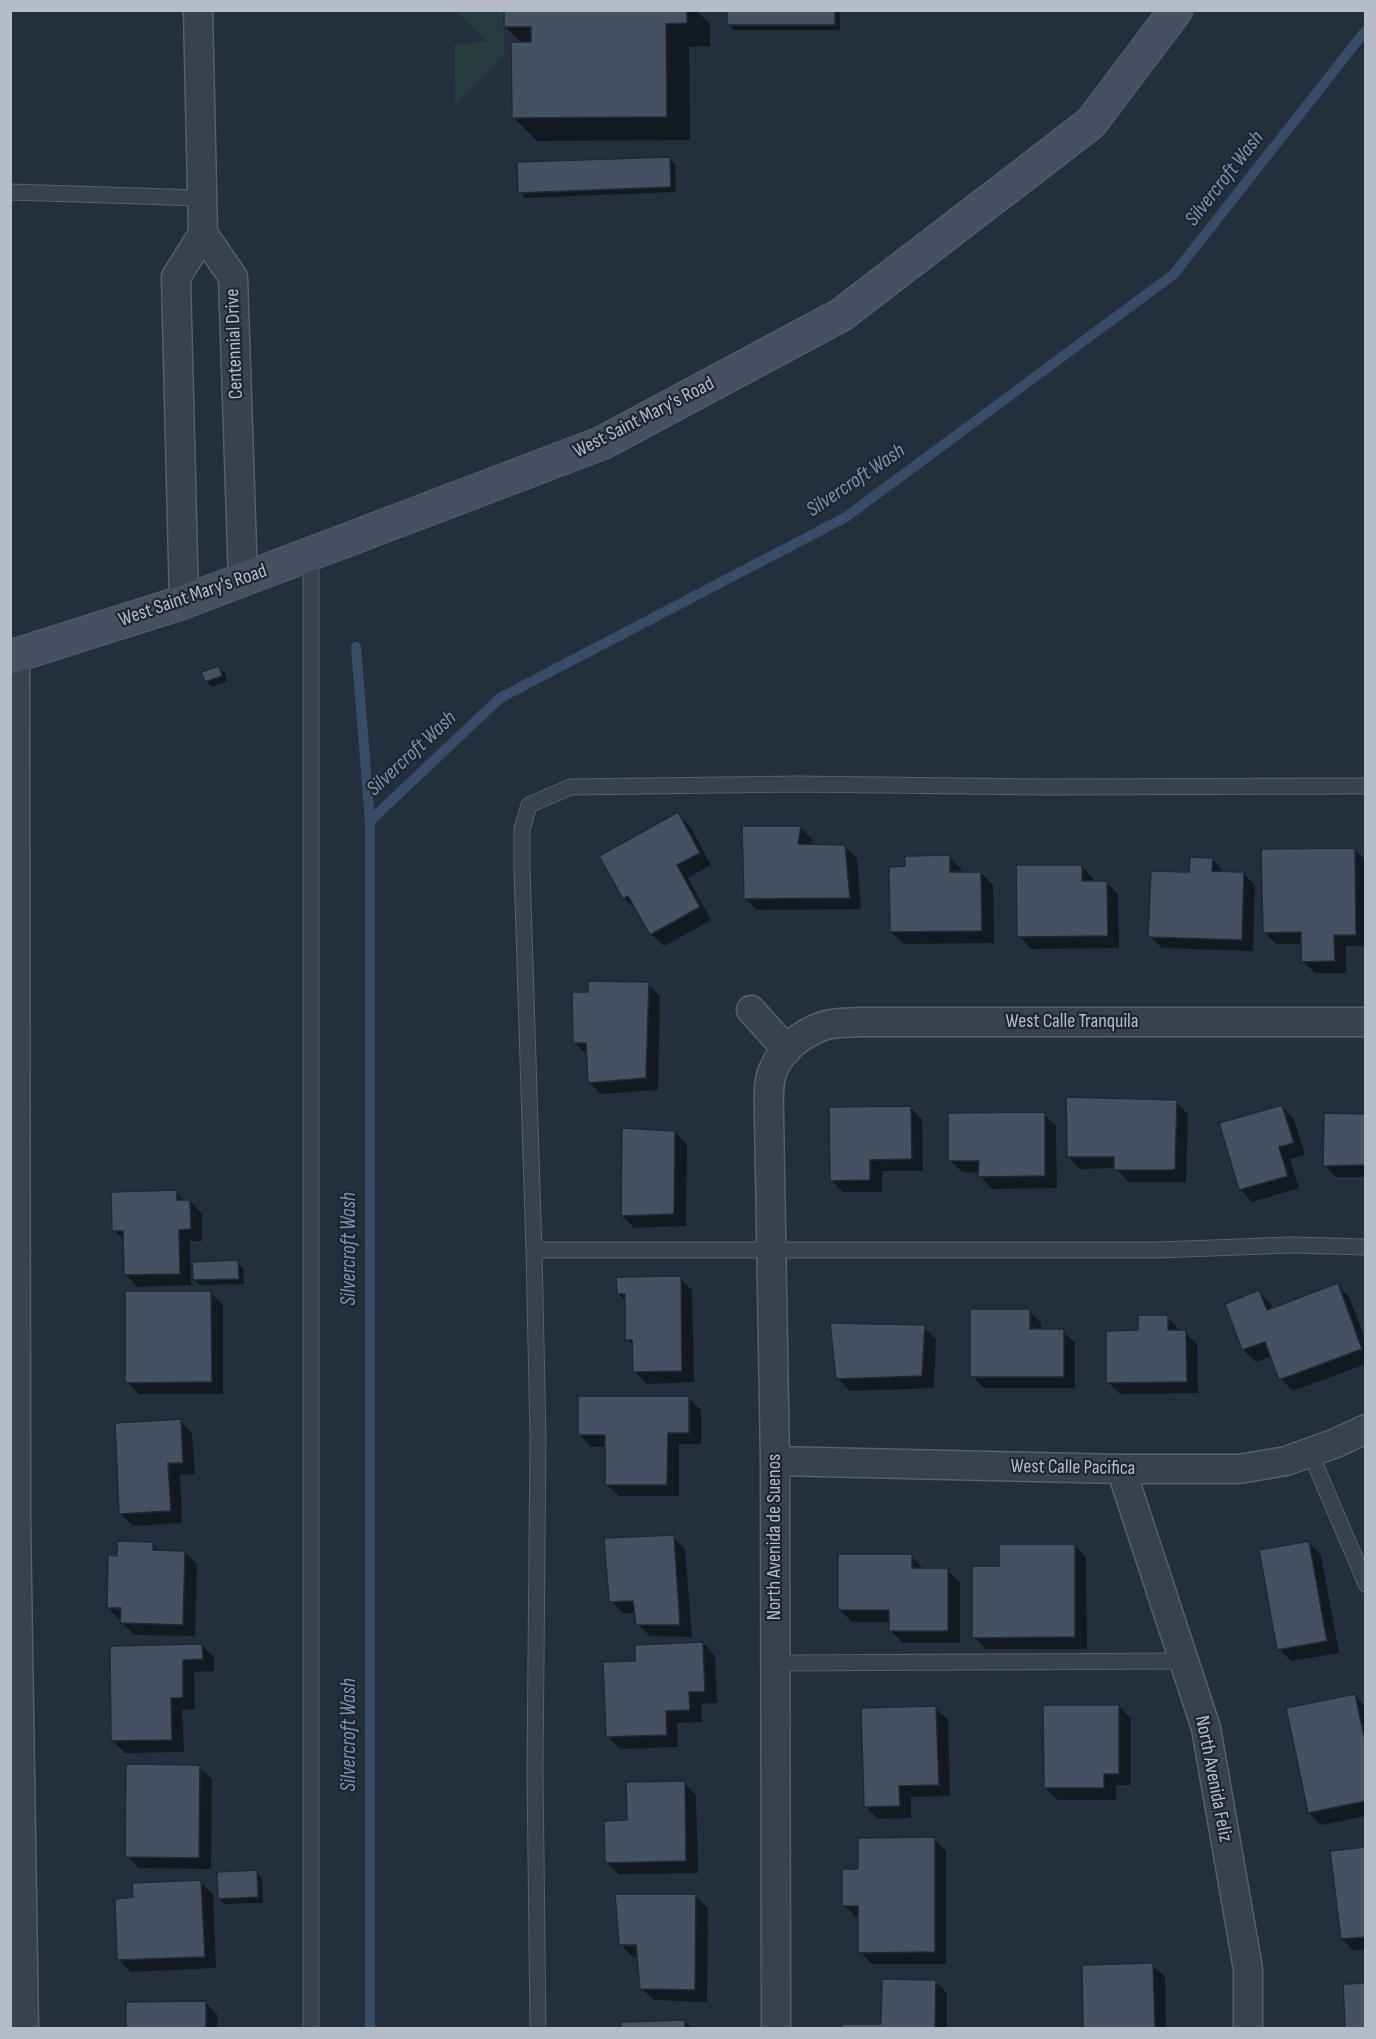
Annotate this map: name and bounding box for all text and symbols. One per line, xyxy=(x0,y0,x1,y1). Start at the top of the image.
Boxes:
water label: Silvercroft Wash xyxy=(1180,127,1270,231)
street label: Centennial Drive xyxy=(221,288,249,400)
street label: West Saint Mary's Road xyxy=(569,372,719,464)
water label: Silvercroft Wash xyxy=(802,439,910,523)
street label: West Saint Mary's Road xyxy=(116,559,270,633)
water label: Silvercroft Wash xyxy=(362,706,462,802)
street label: West Calle Tranquila xyxy=(1005,1010,1139,1034)
water label: Silvercroft Wash xyxy=(337,1192,363,1306)
street label: North Avenida de Suenos xyxy=(763,1454,787,1620)
street label: West Calle Pacifica xyxy=(1010,1455,1136,1481)
water label: Silvercroft Wash xyxy=(337,1678,363,1792)
street label: North Avenida Feliz xyxy=(1189,1714,1237,1844)

